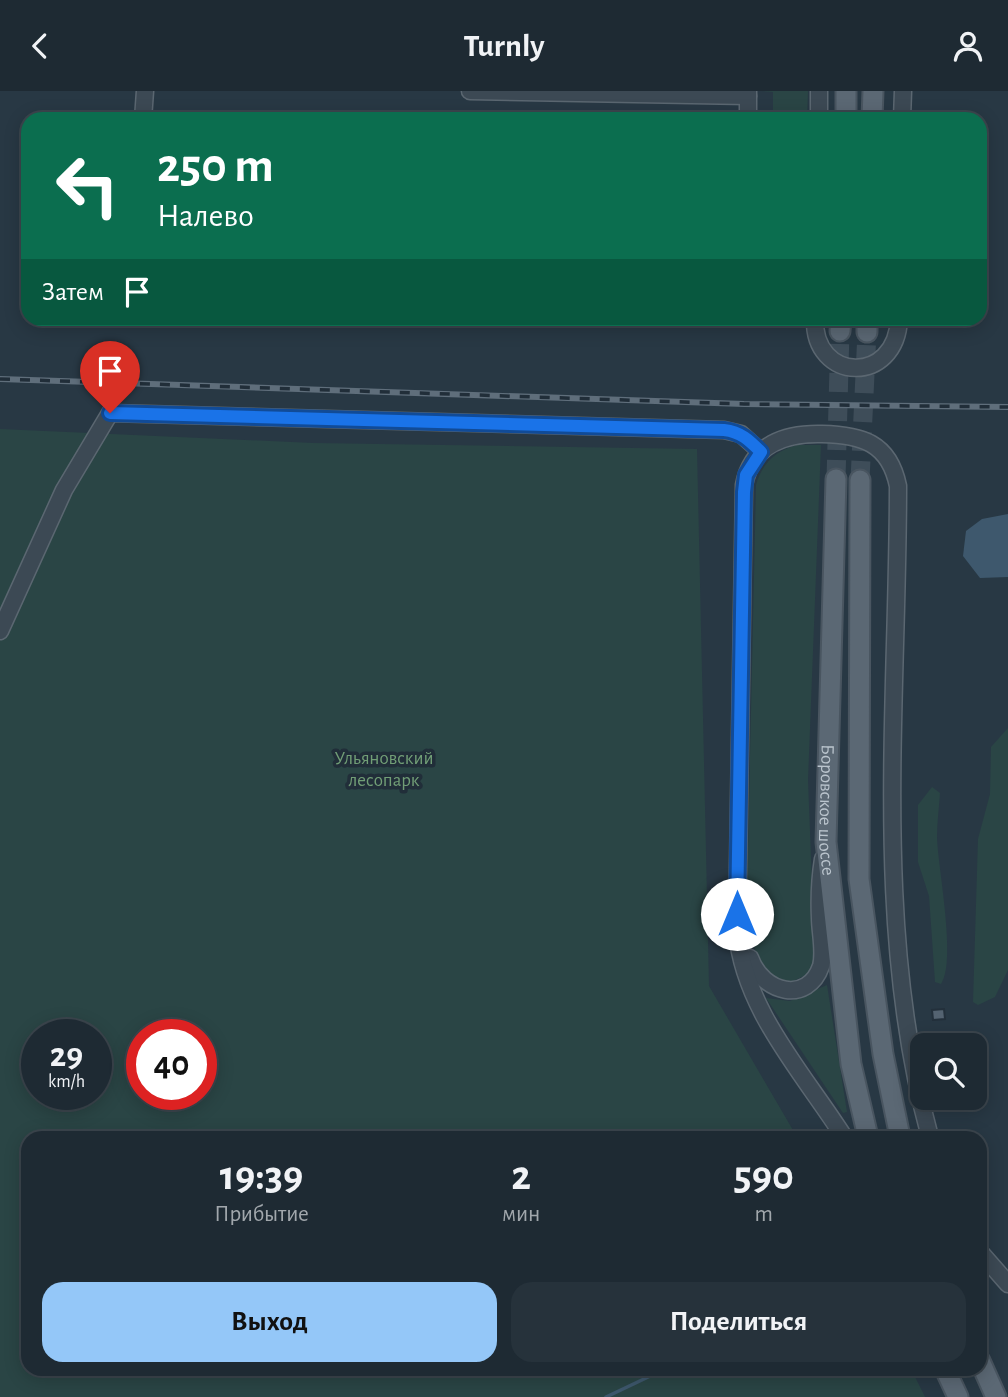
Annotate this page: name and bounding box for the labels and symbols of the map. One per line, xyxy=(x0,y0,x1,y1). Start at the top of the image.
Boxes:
pin xyxy=(80,341,140,413)
street label: Боровское шоссе xyxy=(815,744,838,877)
park label: Ульяновский лесопарк xyxy=(334,749,434,790)
position arrow xyxy=(700,877,774,951)
speed limit sign: 40 xyxy=(126,1019,217,1110)

